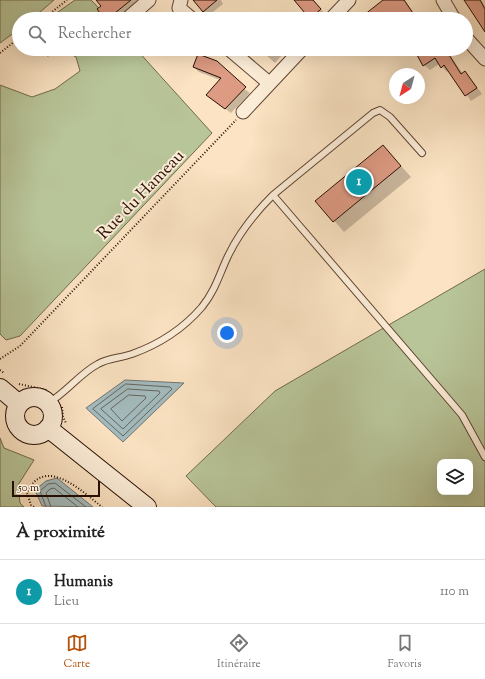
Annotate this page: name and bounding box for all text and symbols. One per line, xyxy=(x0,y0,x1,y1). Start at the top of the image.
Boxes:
search box xyxy=(12,12,473,56)
icon: search xyxy=(26,23,48,45)
text: Rechercher xyxy=(58,24,131,45)
north arrow xyxy=(389,68,425,104)
street label: Rue du Hameau xyxy=(92,145,191,246)
pin: 1 xyxy=(346,167,372,197)
your location xyxy=(217,323,237,343)
map controls xyxy=(437,459,473,495)
button: layers xyxy=(437,459,473,495)
scale bar xyxy=(12,479,100,498)
text: 50 m xyxy=(18,480,39,496)
text: À proximité xyxy=(16,521,105,545)
text: Humanis xyxy=(54,572,113,593)
text: 1 xyxy=(27,583,31,601)
text: 110 m xyxy=(440,583,469,601)
text: Lieu xyxy=(54,593,79,611)
tab: Carte xyxy=(63,632,90,672)
tab: Itinéraire xyxy=(217,632,261,672)
tab: Favoris xyxy=(388,632,421,672)

